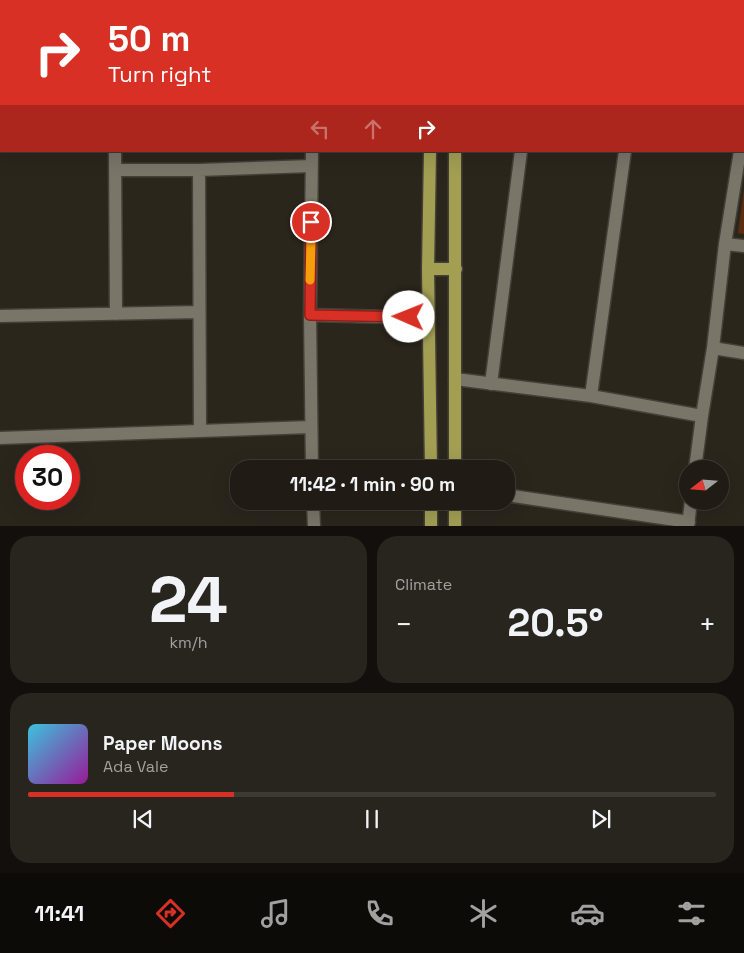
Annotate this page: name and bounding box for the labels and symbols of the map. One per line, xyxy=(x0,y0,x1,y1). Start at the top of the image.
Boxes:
pin xyxy=(290,201,332,243)
position arrow xyxy=(382,290,434,342)
speed limit sign: 30 xyxy=(15,445,80,510)
north arrow xyxy=(679,460,729,510)

